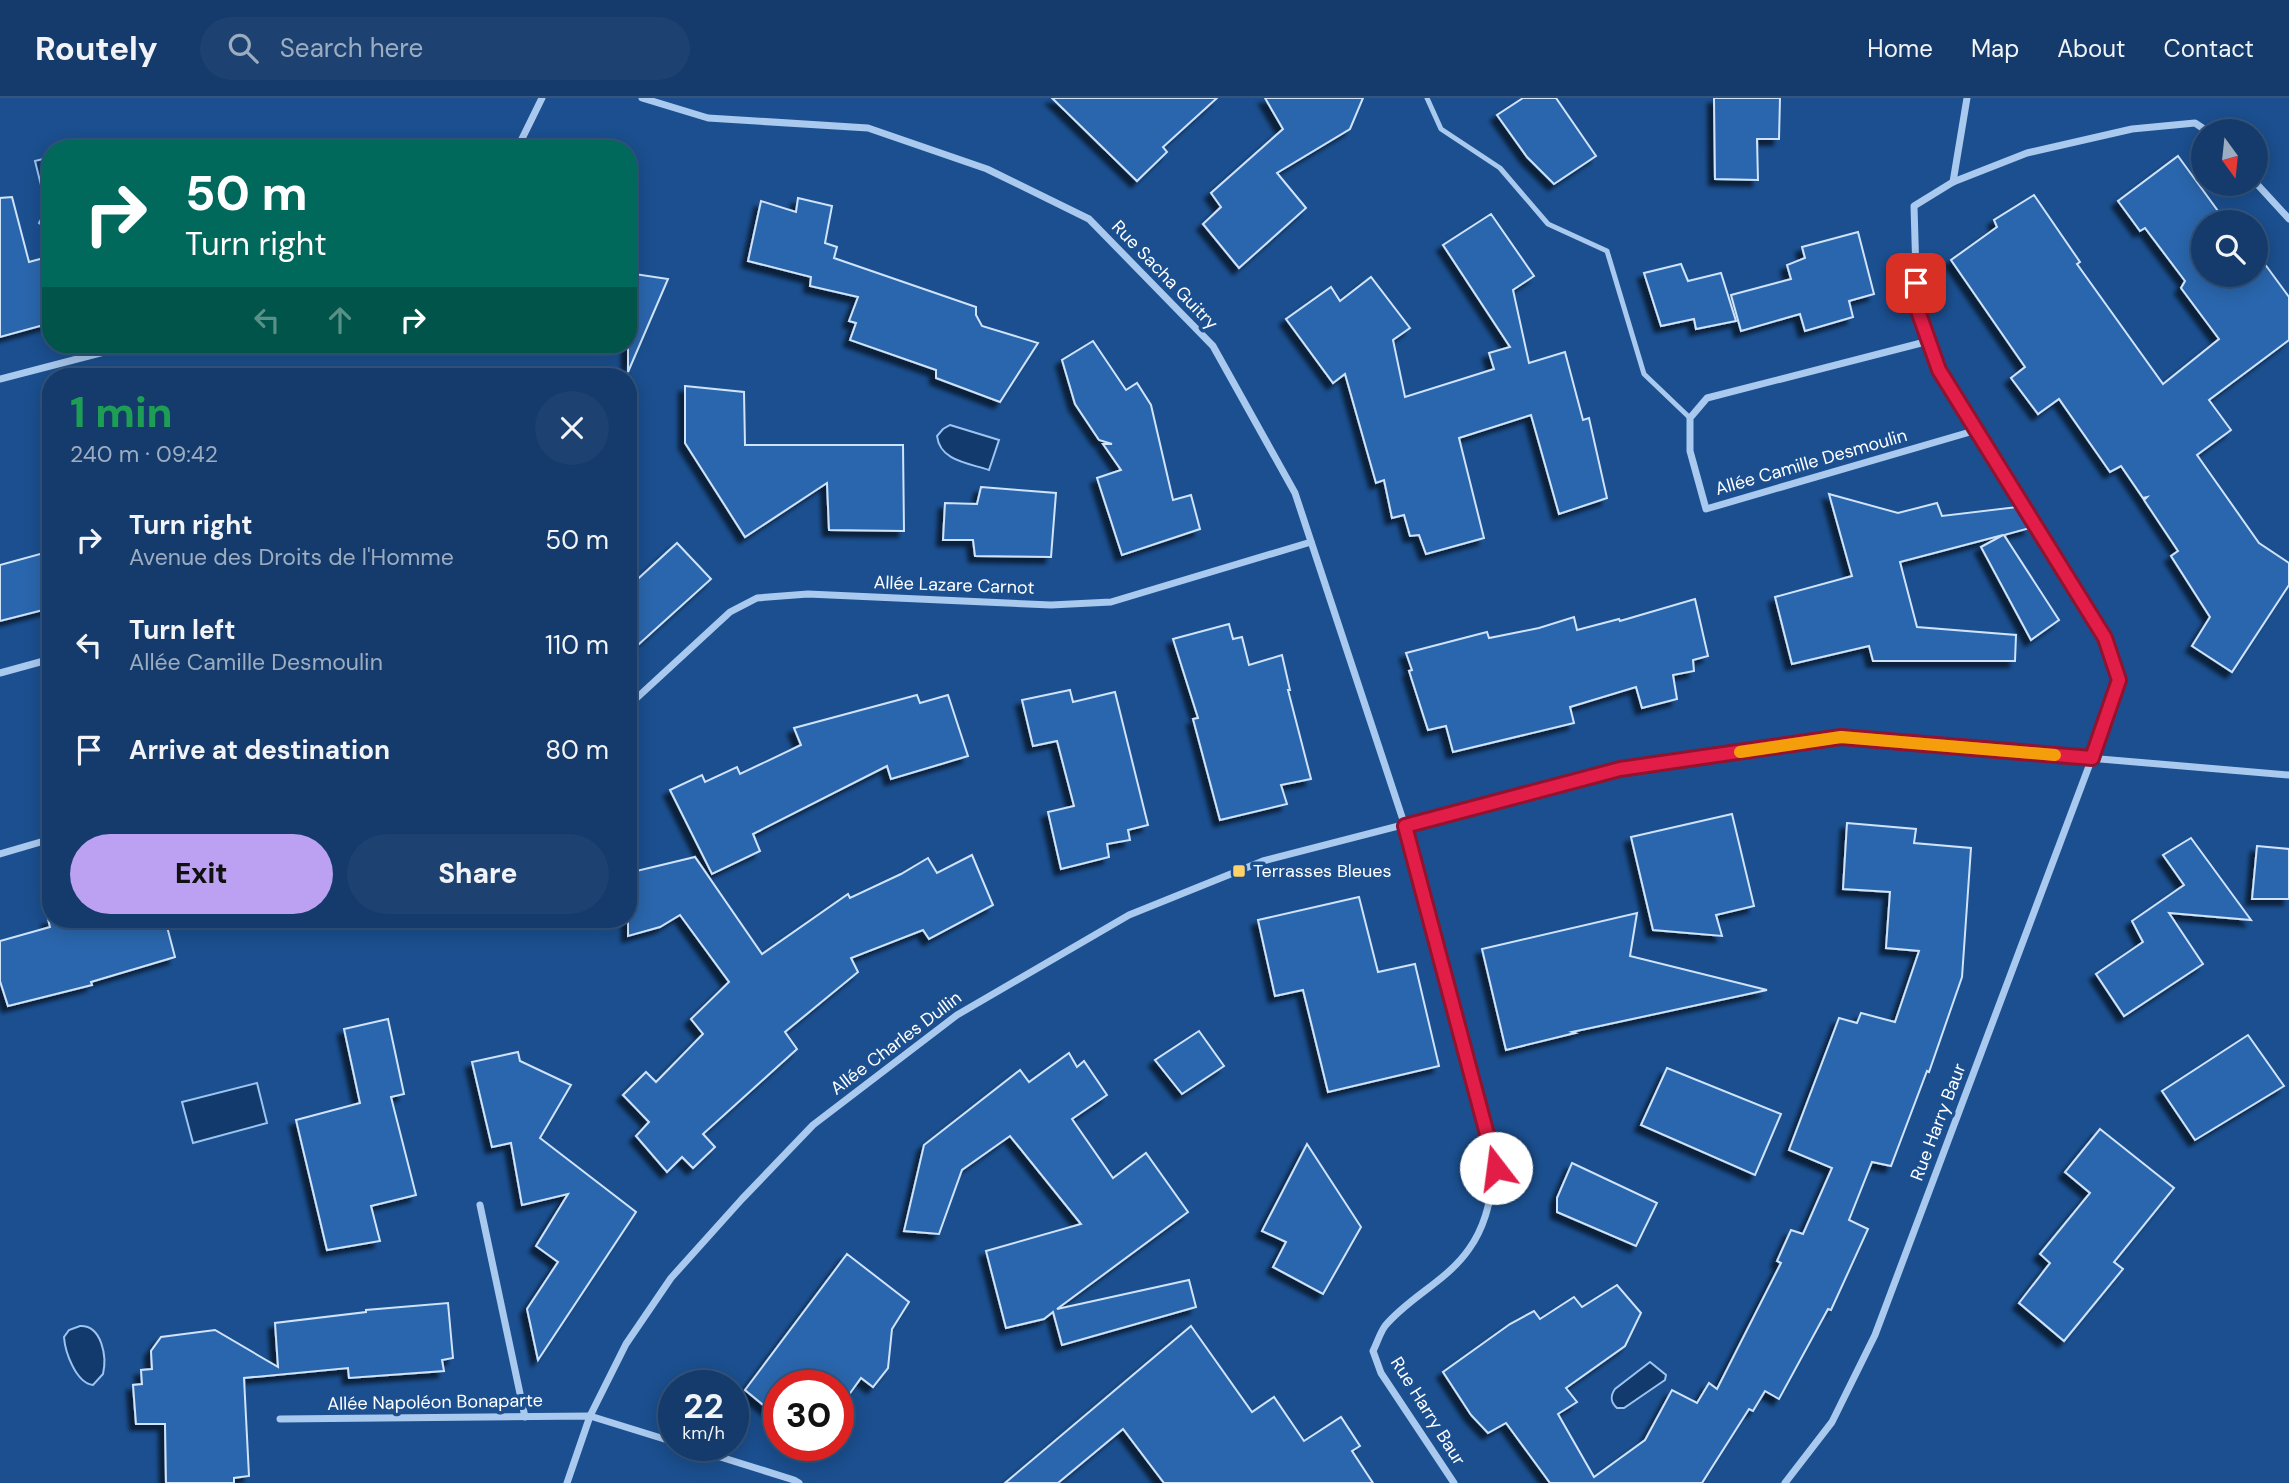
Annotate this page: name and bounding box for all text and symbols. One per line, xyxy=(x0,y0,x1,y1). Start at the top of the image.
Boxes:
search box xyxy=(200,17,690,80)
text: Routely xyxy=(35,27,158,70)
icon: search xyxy=(224,29,262,67)
text: Search here xyxy=(280,31,423,65)
text: Home xyxy=(1867,33,1933,64)
text: Map xyxy=(1971,33,2019,64)
text: About xyxy=(2057,33,2126,64)
text: Contact xyxy=(2164,33,2254,64)
north arrow xyxy=(2191,119,2268,196)
map controls xyxy=(2191,119,2268,287)
text: 50 m xyxy=(185,161,308,225)
icon: right xyxy=(70,168,161,259)
button: search xyxy=(2191,210,2268,287)
street label: Rue Sacha Guitry xyxy=(1107,215,1223,335)
text: Turn right xyxy=(185,223,327,265)
pin xyxy=(1886,253,1946,313)
icon: arrive xyxy=(1897,264,1935,302)
icon: left xyxy=(248,301,286,339)
icon: ahead xyxy=(321,301,359,339)
icon: right xyxy=(394,301,432,339)
text: 1 min xyxy=(70,385,173,440)
button: close xyxy=(535,391,609,465)
street label: Allée Camille Desmoulin xyxy=(1712,423,1910,501)
text: 240 m · 09:42 xyxy=(70,439,218,469)
text: Turn right xyxy=(129,508,253,542)
icon: right xyxy=(70,521,108,559)
text: 50 m xyxy=(545,523,609,557)
text: Avenue des Droits de l'Homme xyxy=(129,542,454,572)
street label: Allée Lazare Carnot xyxy=(873,570,1035,600)
text: Turn left xyxy=(129,613,236,647)
icon: left xyxy=(70,626,108,664)
text: 110 m xyxy=(545,628,609,662)
text: Allée Camille Desmoulin xyxy=(129,647,383,677)
icon: arrive xyxy=(70,731,108,769)
text: Arrive at destination xyxy=(129,733,390,767)
text: 80 m xyxy=(545,733,609,767)
button: Exit xyxy=(70,834,333,914)
button: Share xyxy=(347,834,609,914)
place label: Terrasses Bleues xyxy=(1253,859,1392,883)
marker: Terrasses Bleues xyxy=(1231,863,1247,879)
street label: Allée Charles Dullin xyxy=(826,986,966,1100)
street label: Rue Harry Baur xyxy=(1905,1060,1972,1184)
position arrow xyxy=(1459,1131,1533,1205)
street label: Rue Harry Baur xyxy=(1385,1352,1471,1470)
speed limit sign: 30 xyxy=(763,1370,854,1461)
text: 22 xyxy=(683,1383,724,1429)
street label: Allée Napoléon Bonaparte xyxy=(327,1388,543,1416)
text: km/h xyxy=(682,1421,725,1445)

